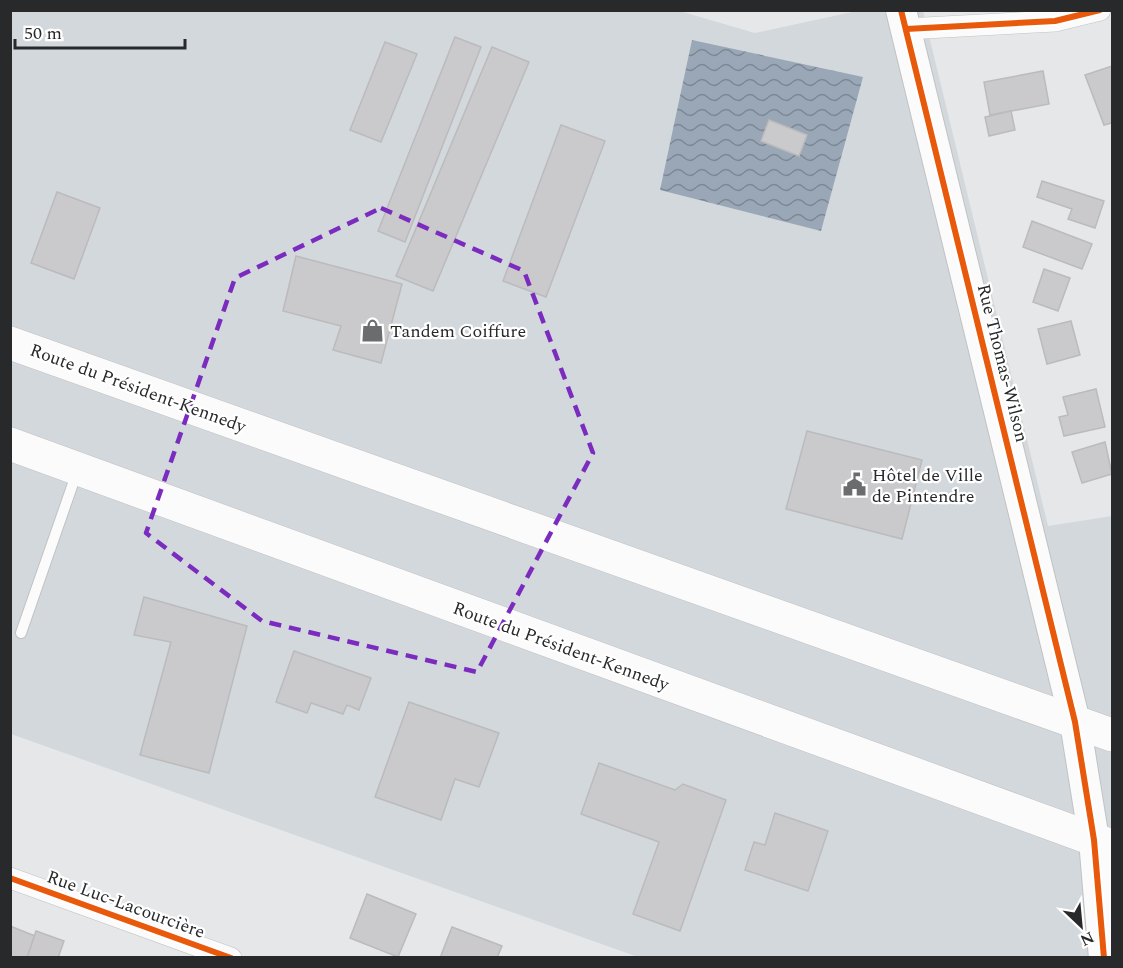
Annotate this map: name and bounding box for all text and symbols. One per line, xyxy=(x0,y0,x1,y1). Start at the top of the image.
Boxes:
scale bar xyxy=(15,12,184,50)
text: 50 m xyxy=(24,20,62,47)
street label: Rue Thomas-Wilson xyxy=(970,281,1035,445)
shop icon: Tandem Coiffure xyxy=(359,318,385,344)
place label: Tandem Coiffure xyxy=(390,318,526,345)
street label: Route du Président-Kennedy xyxy=(26,337,251,441)
place label: Hôtel de Ville de Pintendre xyxy=(872,462,983,510)
public building icon: Hôtel de Ville de Pintendre xyxy=(841,472,867,498)
street label: Route du Président-Kennedy xyxy=(449,595,674,699)
street label: Rue Luc-Lacourcière xyxy=(43,863,209,946)
north arrow xyxy=(1051,896,1111,956)
text: N xyxy=(1076,925,1098,952)

